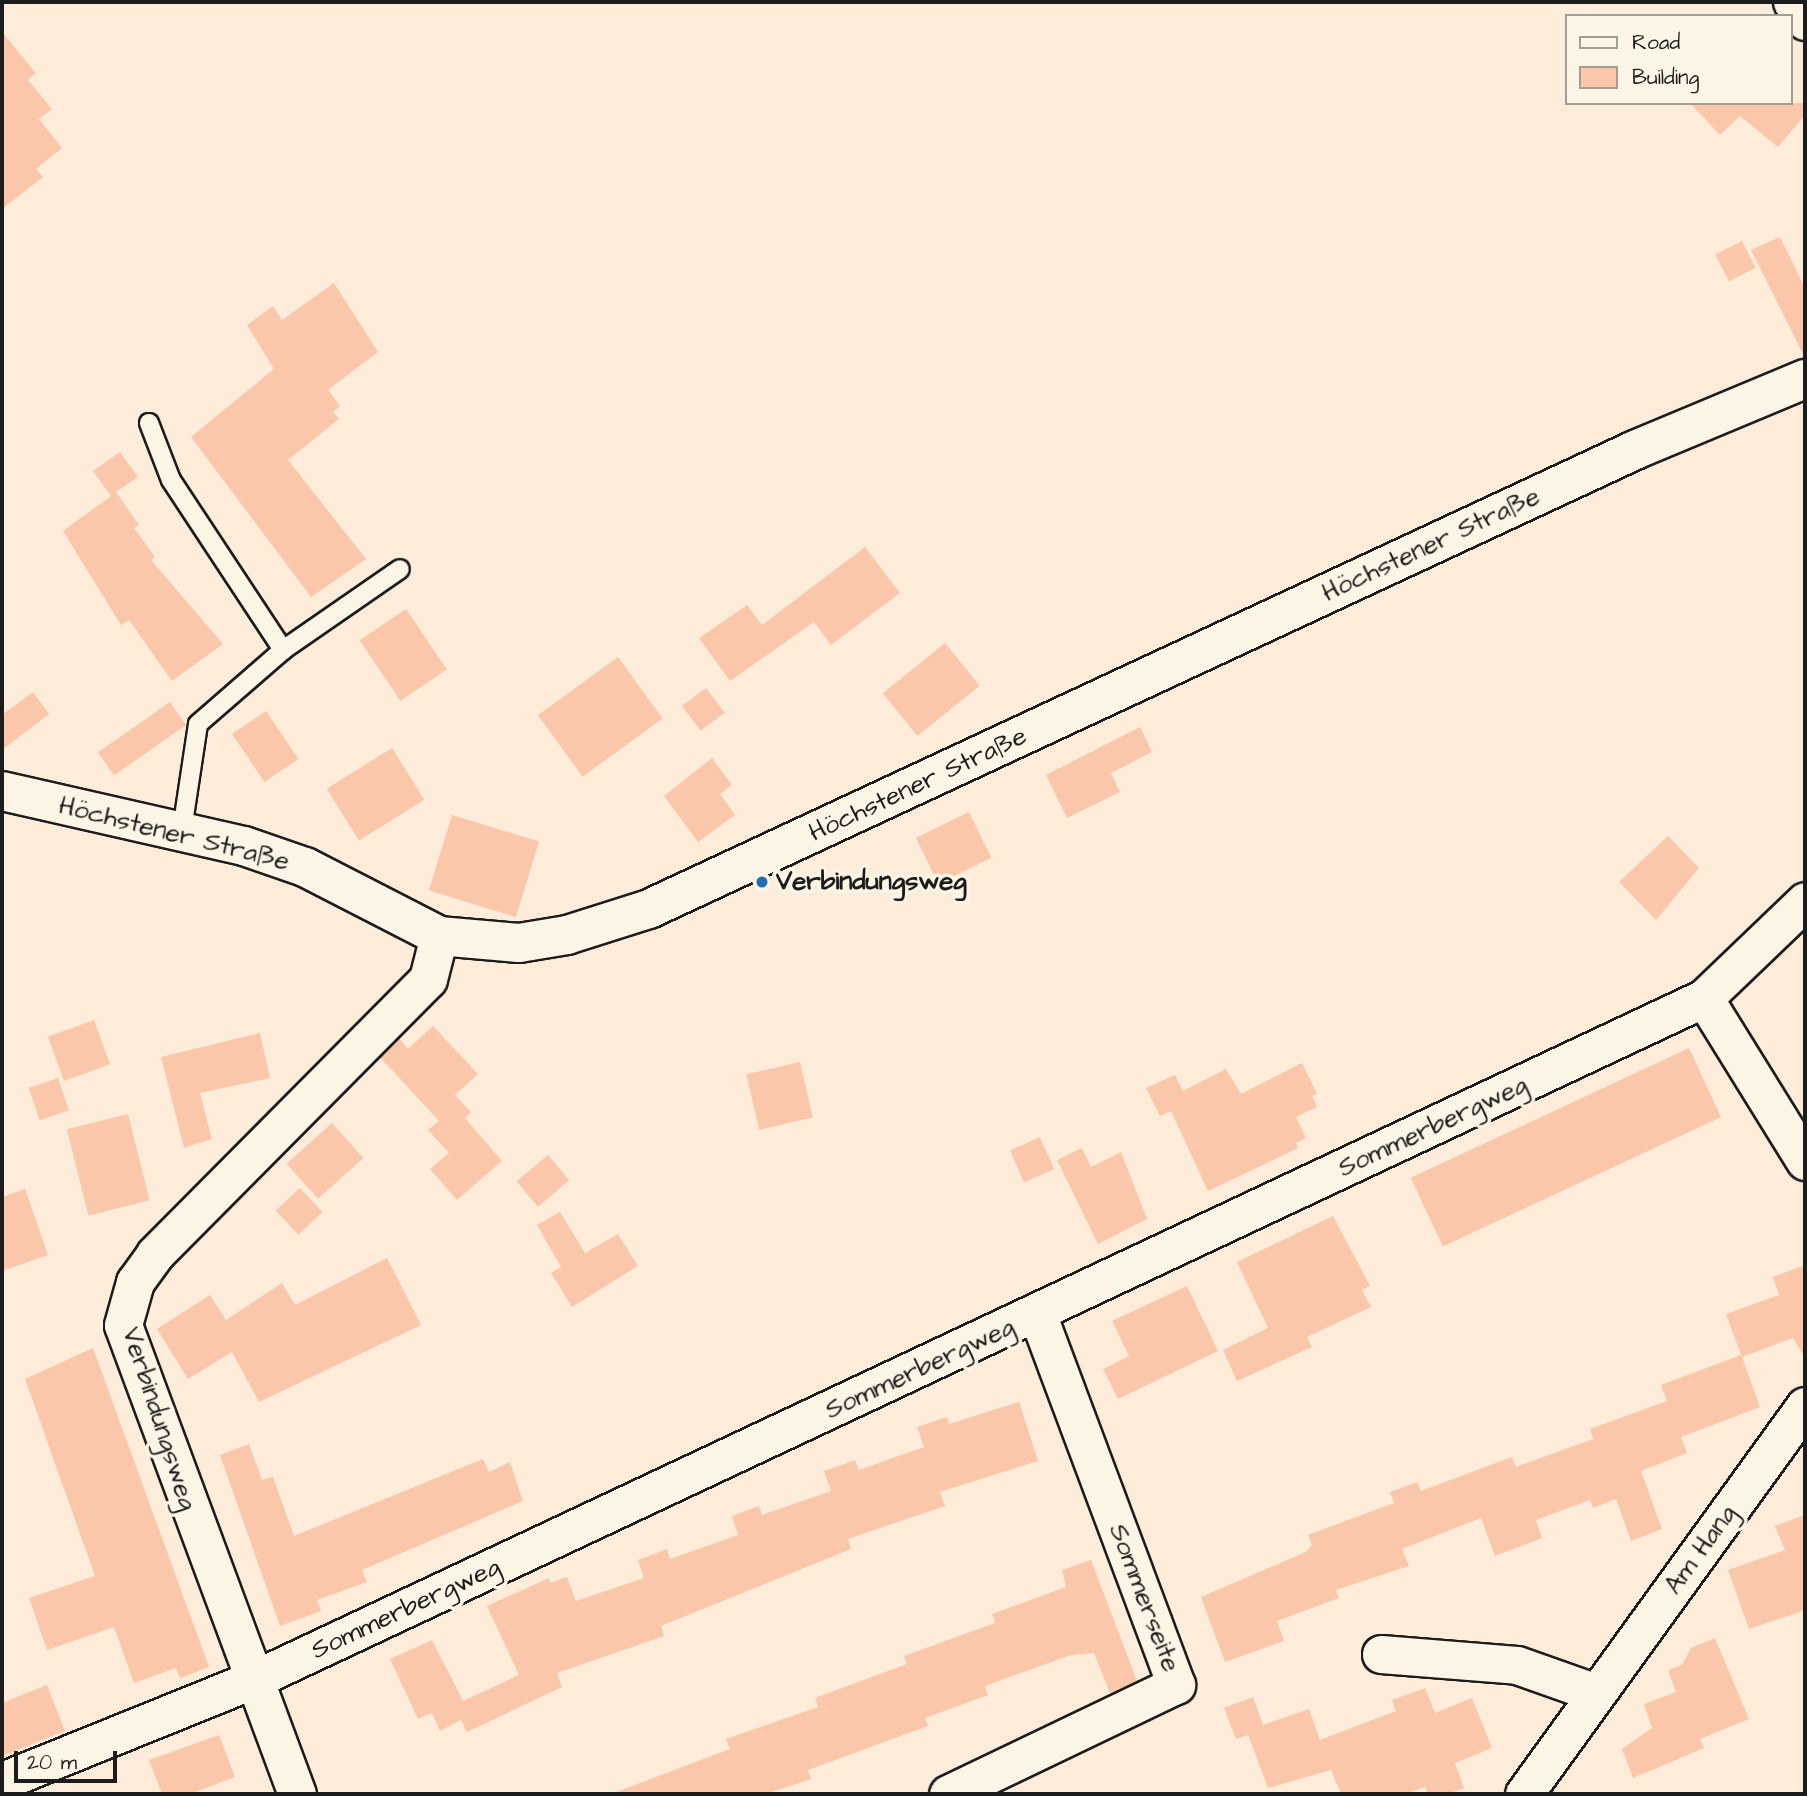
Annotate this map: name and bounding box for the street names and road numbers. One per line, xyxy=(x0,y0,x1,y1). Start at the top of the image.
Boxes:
street label: Höchstener Straße xyxy=(1317,481,1545,609)
street label: Höchstener Straße xyxy=(804,721,1032,849)
street label: Höchstener Straße xyxy=(55,790,293,878)
street label: Sommerbergweg xyxy=(1333,1070,1533,1184)
street label: Sommerbergweg xyxy=(820,1312,1020,1426)
street label: Verbindungsweg xyxy=(115,1323,203,1515)
street label: Am Hang xyxy=(1658,1499,1744,1601)
street label: Sommerseite xyxy=(1102,1520,1186,1676)
street label: Sommerbergweg xyxy=(306,1552,506,1666)

